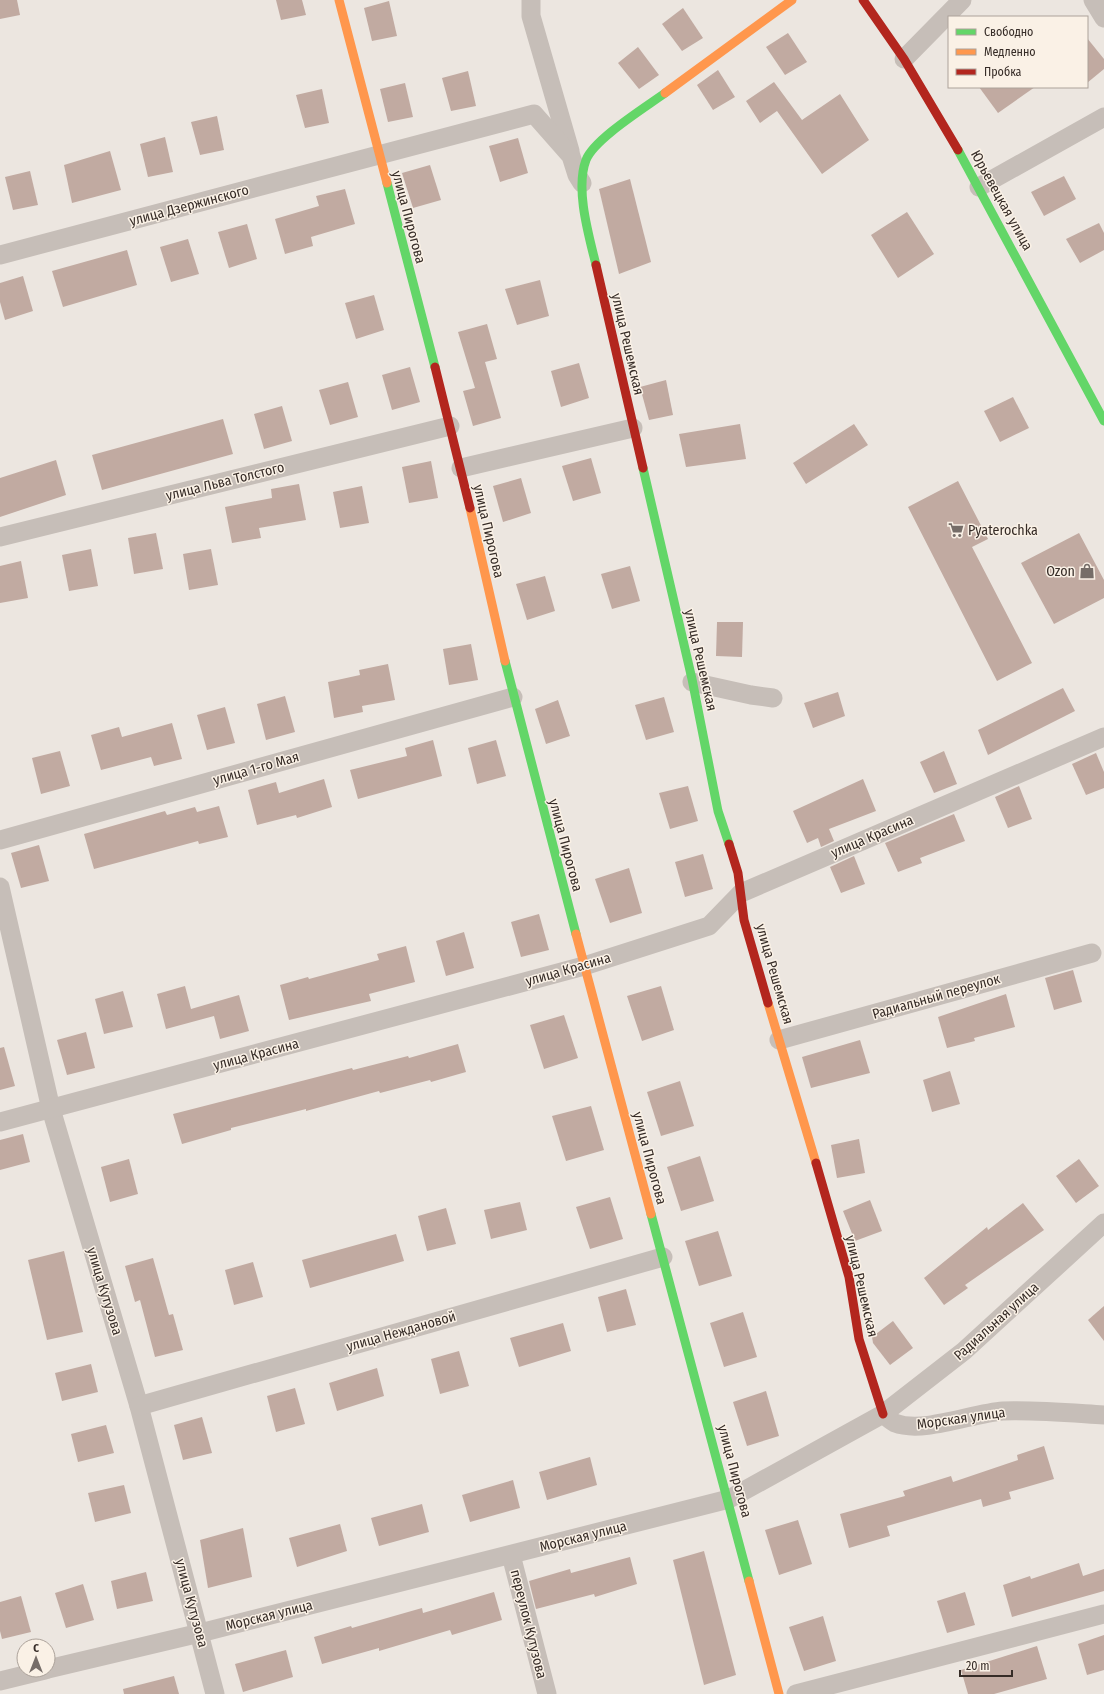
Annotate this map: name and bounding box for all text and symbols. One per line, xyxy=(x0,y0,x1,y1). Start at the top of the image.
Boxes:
legend xyxy=(948,16,1088,88)
text: Свободно xyxy=(984,25,1033,39)
text: Медленно xyxy=(984,45,1036,59)
text: Пробка xyxy=(984,65,1022,79)
street label: Юрьевецкая улица xyxy=(967,147,1036,254)
street label: улица Пирогова xyxy=(388,169,429,266)
street label: улица Дзержинского xyxy=(128,181,251,230)
street label: улица Решемская xyxy=(608,292,647,397)
street label: улица Льва Толстого xyxy=(164,459,286,504)
street label: улица Пирогова xyxy=(470,483,508,580)
supermarket icon: Pyaterochka xyxy=(947,521,965,539)
place label: Pyaterochka xyxy=(968,522,1038,539)
shop icon: Ozon xyxy=(1078,562,1096,580)
place label: Ozon xyxy=(1046,563,1075,580)
street label: улица Решемская xyxy=(681,608,720,713)
street label: улица 1-го Мая xyxy=(211,748,301,789)
street label: улица Пирогова xyxy=(545,797,586,894)
street label: улица Красина xyxy=(828,811,916,861)
street label: улица Решемская xyxy=(752,922,797,1026)
street label: улица Красина xyxy=(524,949,613,990)
street label: Радиальный переулок xyxy=(870,970,1002,1023)
street label: улица Красина xyxy=(211,1035,301,1074)
street label: улица Пирогова xyxy=(629,1110,670,1207)
street label: улица Решемская xyxy=(842,1234,881,1339)
street label: улица Кутузова xyxy=(83,1245,126,1337)
street label: Радиальная улица xyxy=(950,1279,1042,1364)
street label: улица Неждановой xyxy=(344,1308,458,1355)
street label: Морская улица xyxy=(916,1404,1007,1433)
street label: улица Пирогова xyxy=(714,1423,755,1520)
street label: Морская улица xyxy=(538,1517,629,1556)
street label: улица Кутузова xyxy=(172,1557,212,1649)
street label: переулок Кутузова xyxy=(507,1568,550,1681)
street label: Морская улица xyxy=(224,1596,315,1635)
north arrow xyxy=(16,1638,56,1678)
text: С xyxy=(33,1642,39,1655)
scale bar xyxy=(960,1652,1012,1678)
text: 20 m xyxy=(966,1659,990,1673)

